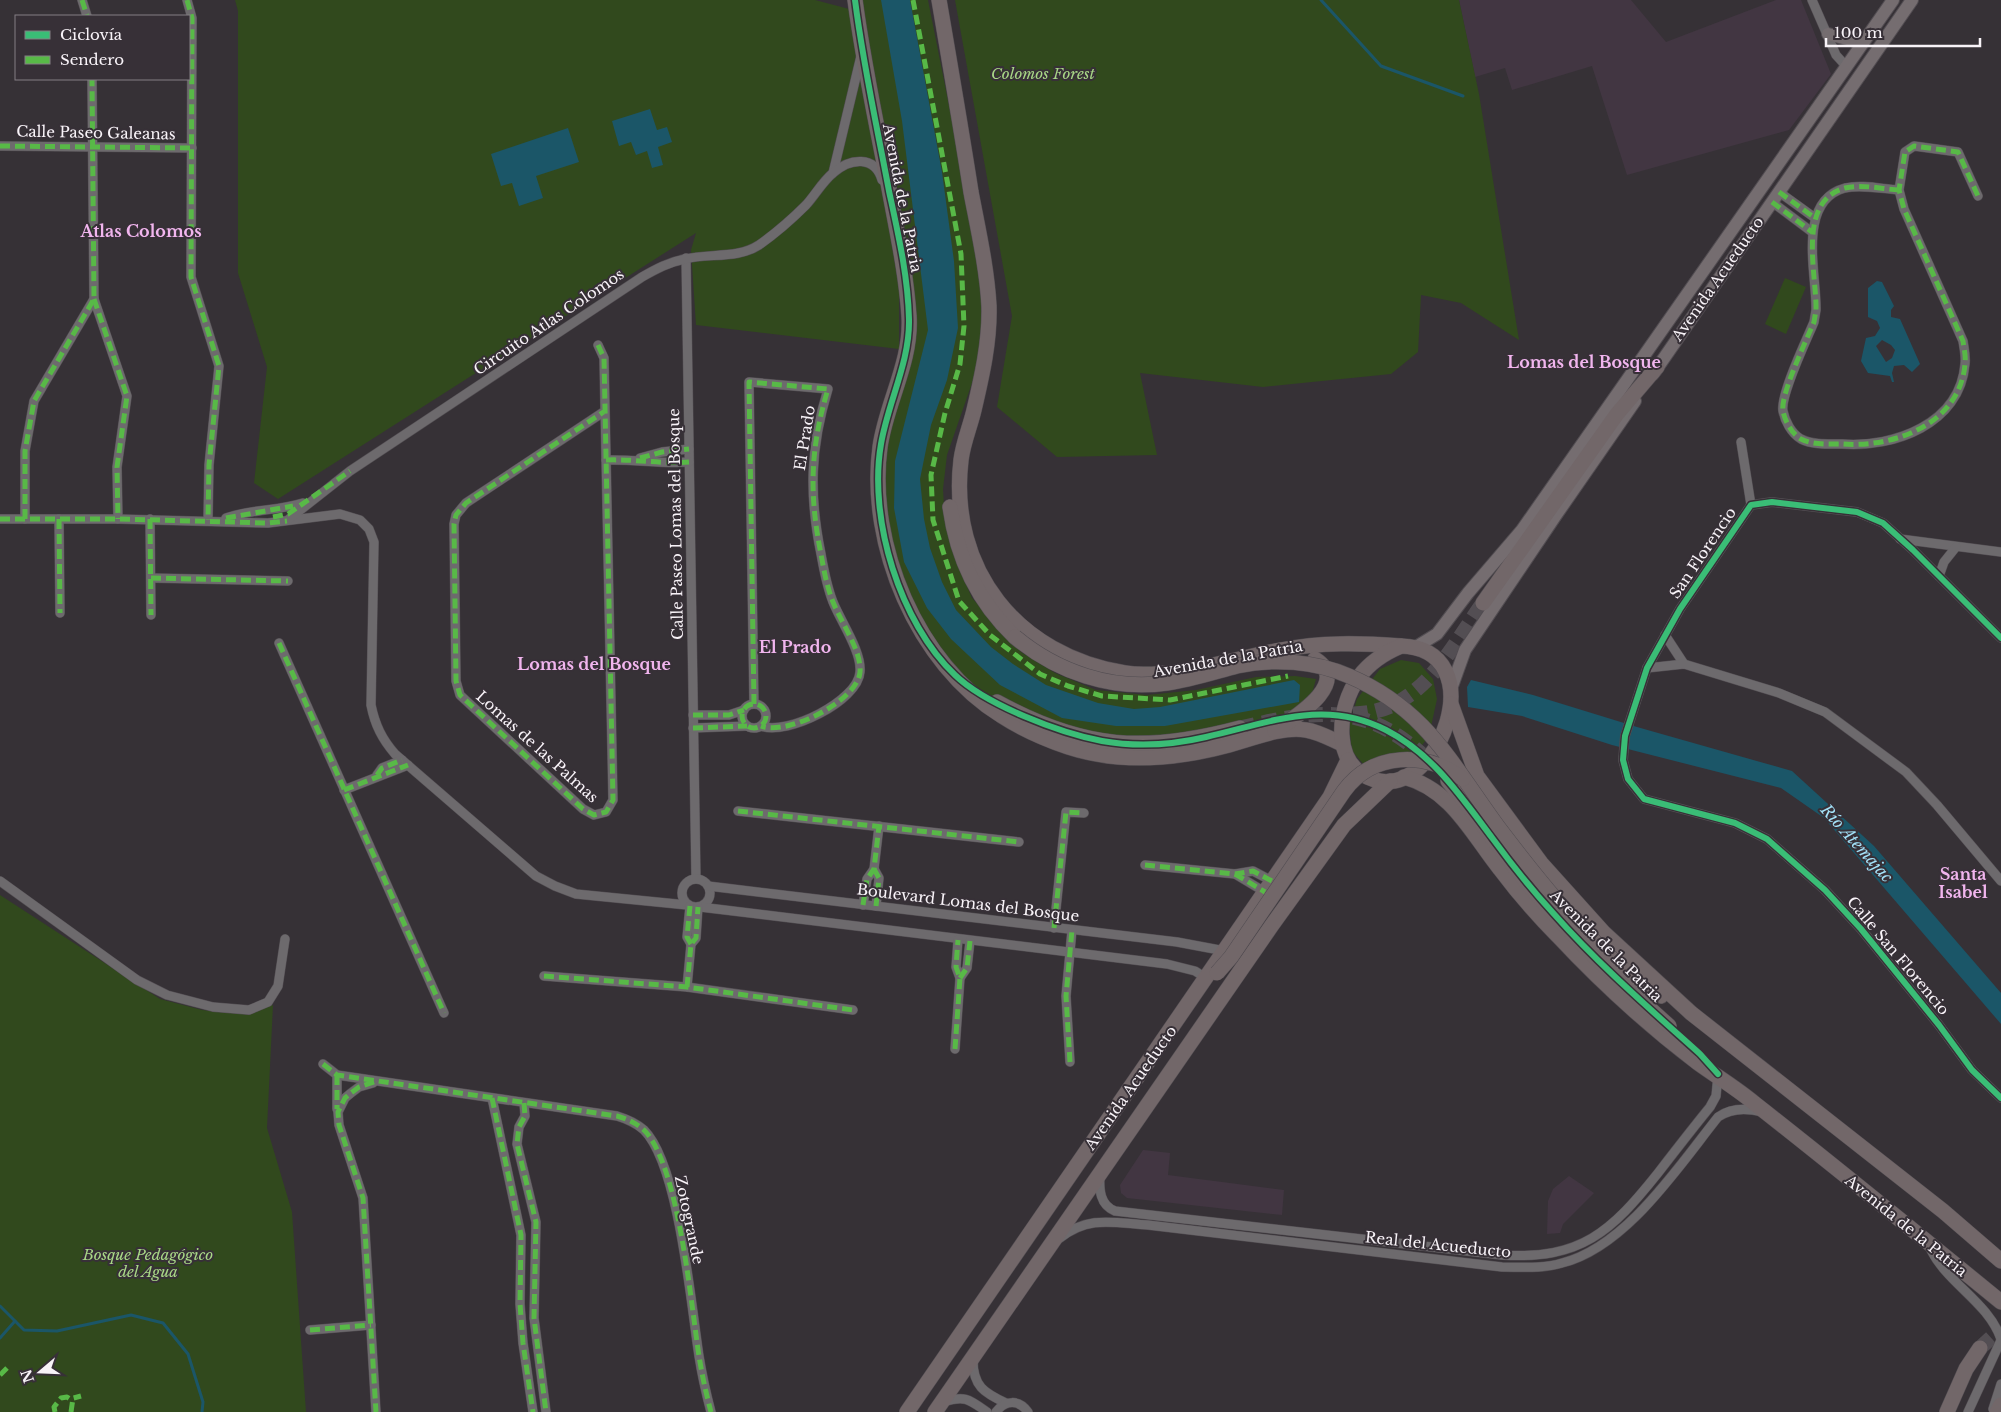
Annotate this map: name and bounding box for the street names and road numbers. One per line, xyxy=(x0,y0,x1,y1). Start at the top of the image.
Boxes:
street label: Avenida de la Patria xyxy=(879,121,926,275)
street label: Calle Paseo Galeanas xyxy=(16,122,176,143)
street label: Avenida Acueducto xyxy=(1667,213,1768,345)
street label: Circuito Atlas Colomos xyxy=(470,264,628,379)
street label: El Prado xyxy=(790,404,819,472)
street label: Calle Paseo Lomas del Bosque xyxy=(664,408,687,640)
street label: San Florencio xyxy=(1665,503,1740,602)
street label: Avenida de la Patria xyxy=(1151,636,1305,681)
street label: Lomas de las Palmas xyxy=(472,687,603,807)
street label: Boulevard Lomas del Bosque xyxy=(856,879,1080,926)
street label: Avenida de la Patria xyxy=(1545,885,1667,1006)
street label: Calle San Florencio xyxy=(1843,892,1954,1019)
street label: Avenida Acueducto xyxy=(1080,1022,1181,1154)
street label: Avenida de la Patria xyxy=(1841,1170,1972,1281)
street label: Zotogrande xyxy=(671,1174,708,1266)
street label: Real del Acueducto xyxy=(1364,1227,1512,1262)

